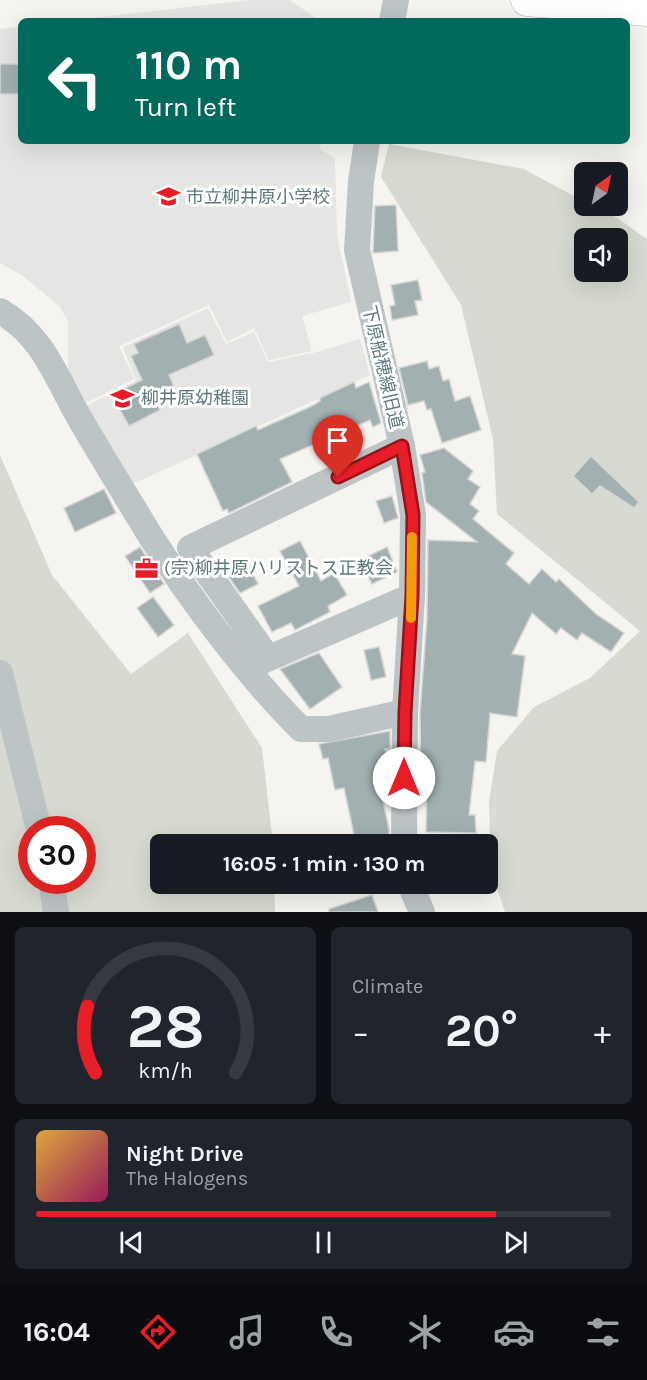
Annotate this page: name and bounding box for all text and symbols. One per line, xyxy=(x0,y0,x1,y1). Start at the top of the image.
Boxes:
text: 110 m xyxy=(135,40,242,90)
icon: left xyxy=(36,42,114,120)
text: Turn left xyxy=(135,91,236,123)
north arrow xyxy=(574,162,628,216)
map controls xyxy=(574,162,628,282)
school or university icon: 市立柳井原小学校 xyxy=(155,184,181,210)
place label: 市立柳井原小学校 xyxy=(186,186,330,208)
button: sound xyxy=(574,228,628,282)
street label: 下原船穂線旧道 xyxy=(358,303,408,431)
school or university icon: 柳井原幼稚園 xyxy=(110,385,136,411)
place label: 柳井原幼稚園 xyxy=(141,387,249,409)
pin xyxy=(312,415,363,477)
icon: arrive xyxy=(321,424,354,457)
office icon: (宗)柳井原ハリストス正教会 xyxy=(133,555,159,581)
place label: (宗)柳井原ハリストス正教会 xyxy=(164,557,393,579)
position arrow xyxy=(372,746,436,810)
speed limit sign: 30 xyxy=(18,816,96,894)
text: 16:05 · 1 min · 130 m xyxy=(223,851,425,877)
text: Climate xyxy=(352,975,423,998)
text: 28 xyxy=(126,990,205,1063)
text: 20° xyxy=(445,1005,518,1057)
text: − xyxy=(352,1013,369,1051)
text: + xyxy=(594,1013,611,1051)
text: km/h xyxy=(138,1058,193,1083)
text: Night Drive xyxy=(126,1141,244,1167)
text: The Halogens xyxy=(126,1167,248,1190)
icon: previous xyxy=(115,1226,148,1259)
icon: pause xyxy=(307,1226,340,1259)
icon: next xyxy=(499,1226,532,1259)
icon: directions xyxy=(137,1311,179,1353)
icon: music xyxy=(226,1311,268,1353)
icon: phone xyxy=(315,1311,357,1353)
icon: climate xyxy=(404,1311,446,1353)
icon: car xyxy=(493,1311,535,1353)
icon: filters xyxy=(582,1311,624,1353)
text: 16:04 xyxy=(23,1316,90,1348)

